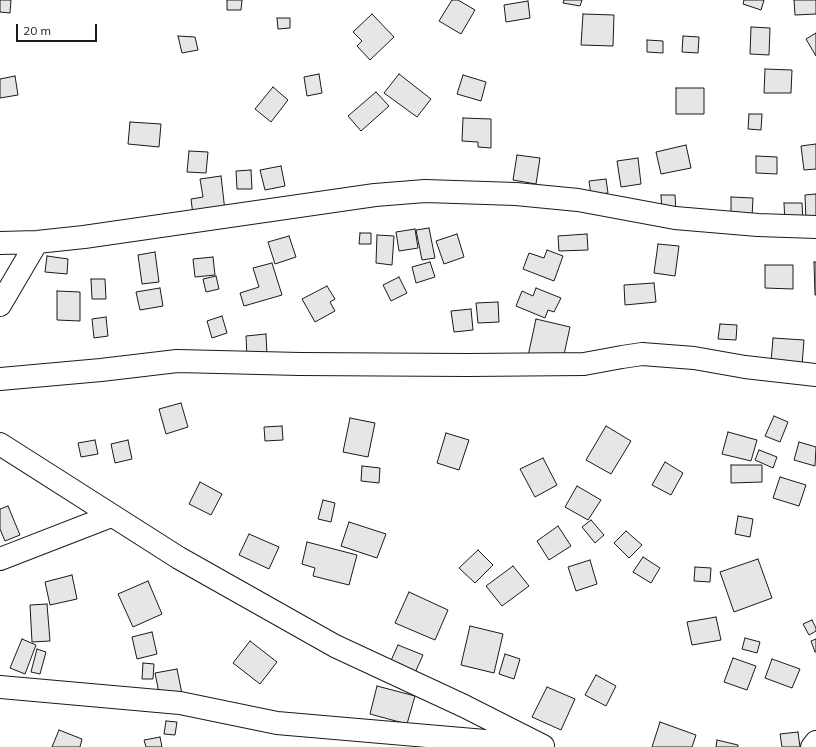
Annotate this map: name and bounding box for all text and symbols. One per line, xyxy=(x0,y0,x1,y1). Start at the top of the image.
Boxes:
scale bar xyxy=(18,16,99,42)
text: 20 m xyxy=(23,23,51,38)

